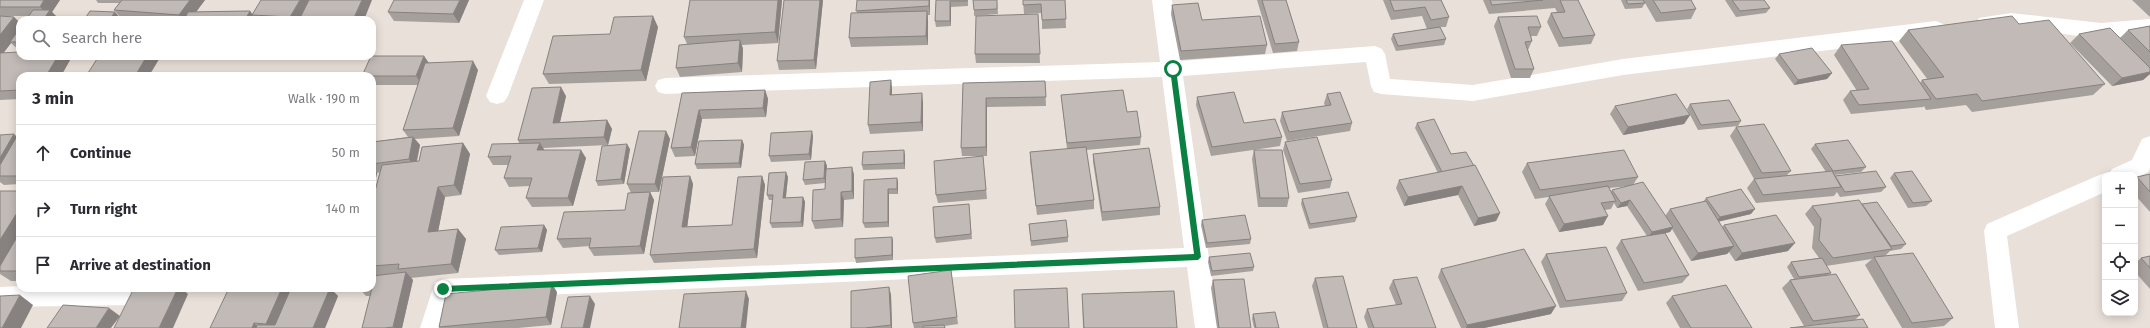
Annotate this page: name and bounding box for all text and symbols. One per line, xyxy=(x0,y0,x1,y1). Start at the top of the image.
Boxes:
search box xyxy=(16,16,376,60)
icon: search xyxy=(30,27,52,49)
text: Search here xyxy=(62,29,142,47)
route start xyxy=(1164,60,1182,78)
text: 3 min xyxy=(32,88,74,109)
text: Walk · 190 m xyxy=(288,91,360,106)
icon: ahead xyxy=(32,142,54,164)
text: Continue xyxy=(70,144,131,162)
text: 50 m xyxy=(332,145,360,160)
map controls xyxy=(2102,172,2138,316)
button: + xyxy=(2102,172,2138,208)
icon: right xyxy=(32,198,54,220)
text: Turn right xyxy=(70,200,137,218)
text: 140 m xyxy=(326,201,360,216)
button: − xyxy=(2102,208,2138,244)
button: locate xyxy=(2102,244,2138,280)
icon: arrive xyxy=(32,254,54,276)
text: Arrive at destination xyxy=(70,256,211,274)
route end xyxy=(434,280,452,298)
button: layers xyxy=(2102,280,2138,316)

